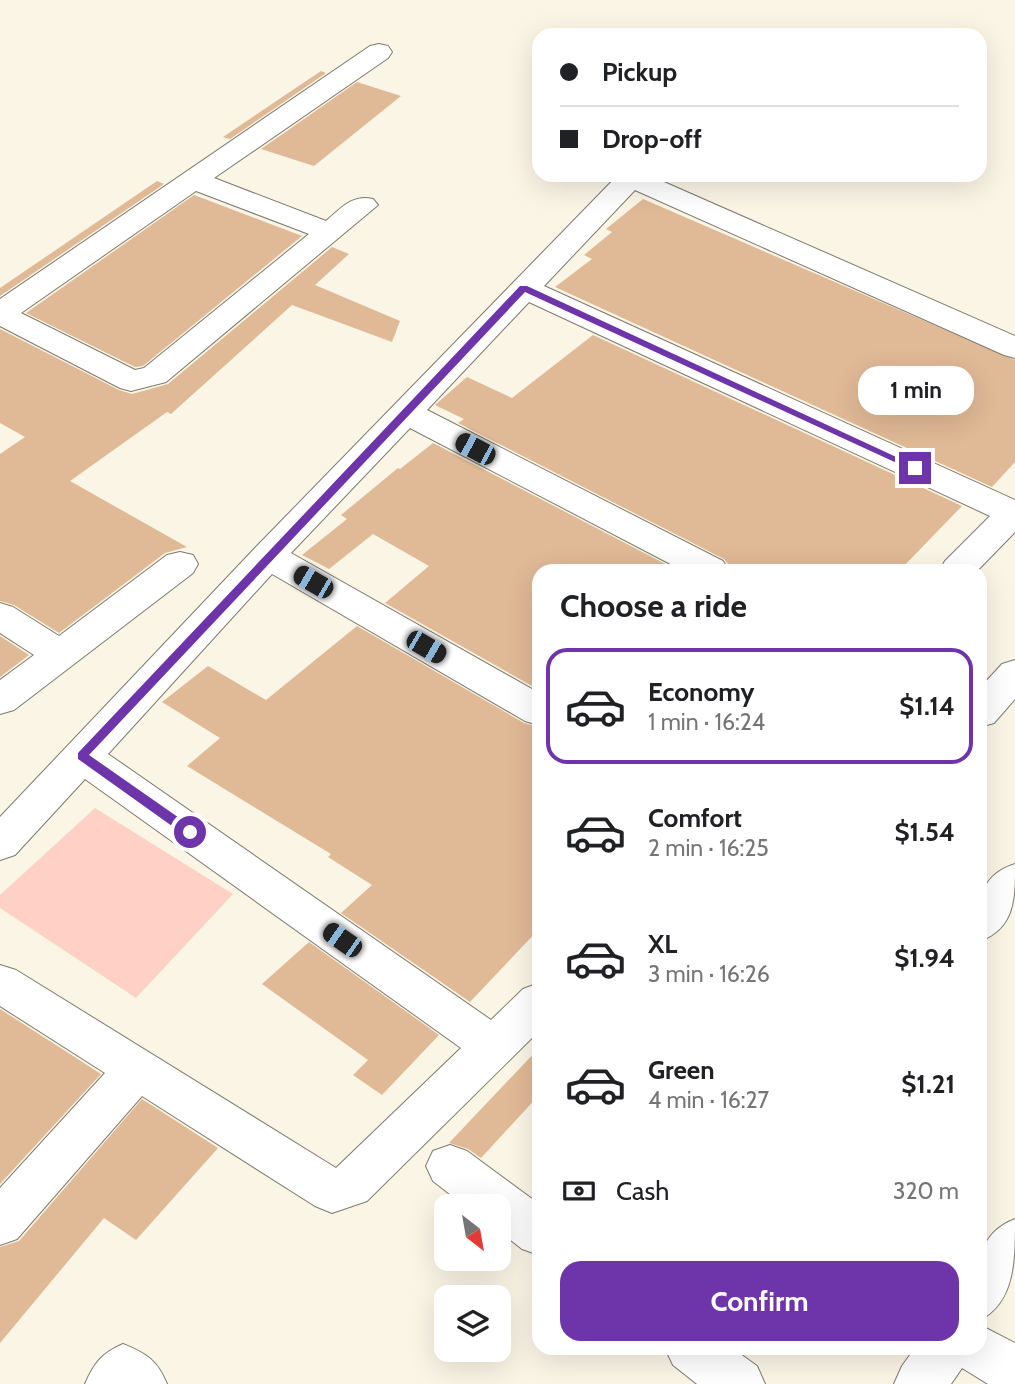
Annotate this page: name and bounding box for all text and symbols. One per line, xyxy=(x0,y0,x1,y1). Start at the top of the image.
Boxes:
text: Pickup xyxy=(602,56,677,88)
text: Drop-off xyxy=(602,123,702,155)
callout: 1 min xyxy=(857,366,973,416)
text: 1 min xyxy=(890,376,942,404)
car xyxy=(452,430,499,468)
route end xyxy=(899,452,931,484)
car xyxy=(290,562,337,602)
text: Choose a ride xyxy=(560,586,747,625)
car xyxy=(403,627,450,667)
icon: car xyxy=(564,675,627,738)
text: Economy xyxy=(648,676,754,708)
text: $1.14 xyxy=(899,690,955,722)
text: 1 min · 16:24 xyxy=(648,708,765,736)
icon: car xyxy=(564,801,627,864)
text: Comfort xyxy=(648,802,742,834)
route start xyxy=(174,816,206,848)
text: $1.54 xyxy=(894,816,955,848)
text: 2 min · 16:25 xyxy=(648,834,769,862)
car xyxy=(319,919,366,961)
icon: car xyxy=(564,927,627,990)
text: XL xyxy=(648,928,677,960)
text: $1.94 xyxy=(894,942,955,974)
text: 3 min · 16:26 xyxy=(648,960,770,988)
icon: car xyxy=(564,1053,627,1116)
text: Green xyxy=(648,1054,715,1086)
text: $1.21 xyxy=(901,1068,955,1100)
text: 4 min · 16:27 xyxy=(648,1086,769,1114)
icon: cash xyxy=(560,1172,598,1210)
text: Cash xyxy=(616,1175,669,1207)
text: 320 m xyxy=(893,1177,959,1205)
north arrow xyxy=(434,1194,511,1270)
map controls xyxy=(434,1194,511,1362)
button: Confirm xyxy=(560,1261,959,1341)
button: layers xyxy=(434,1285,511,1362)

